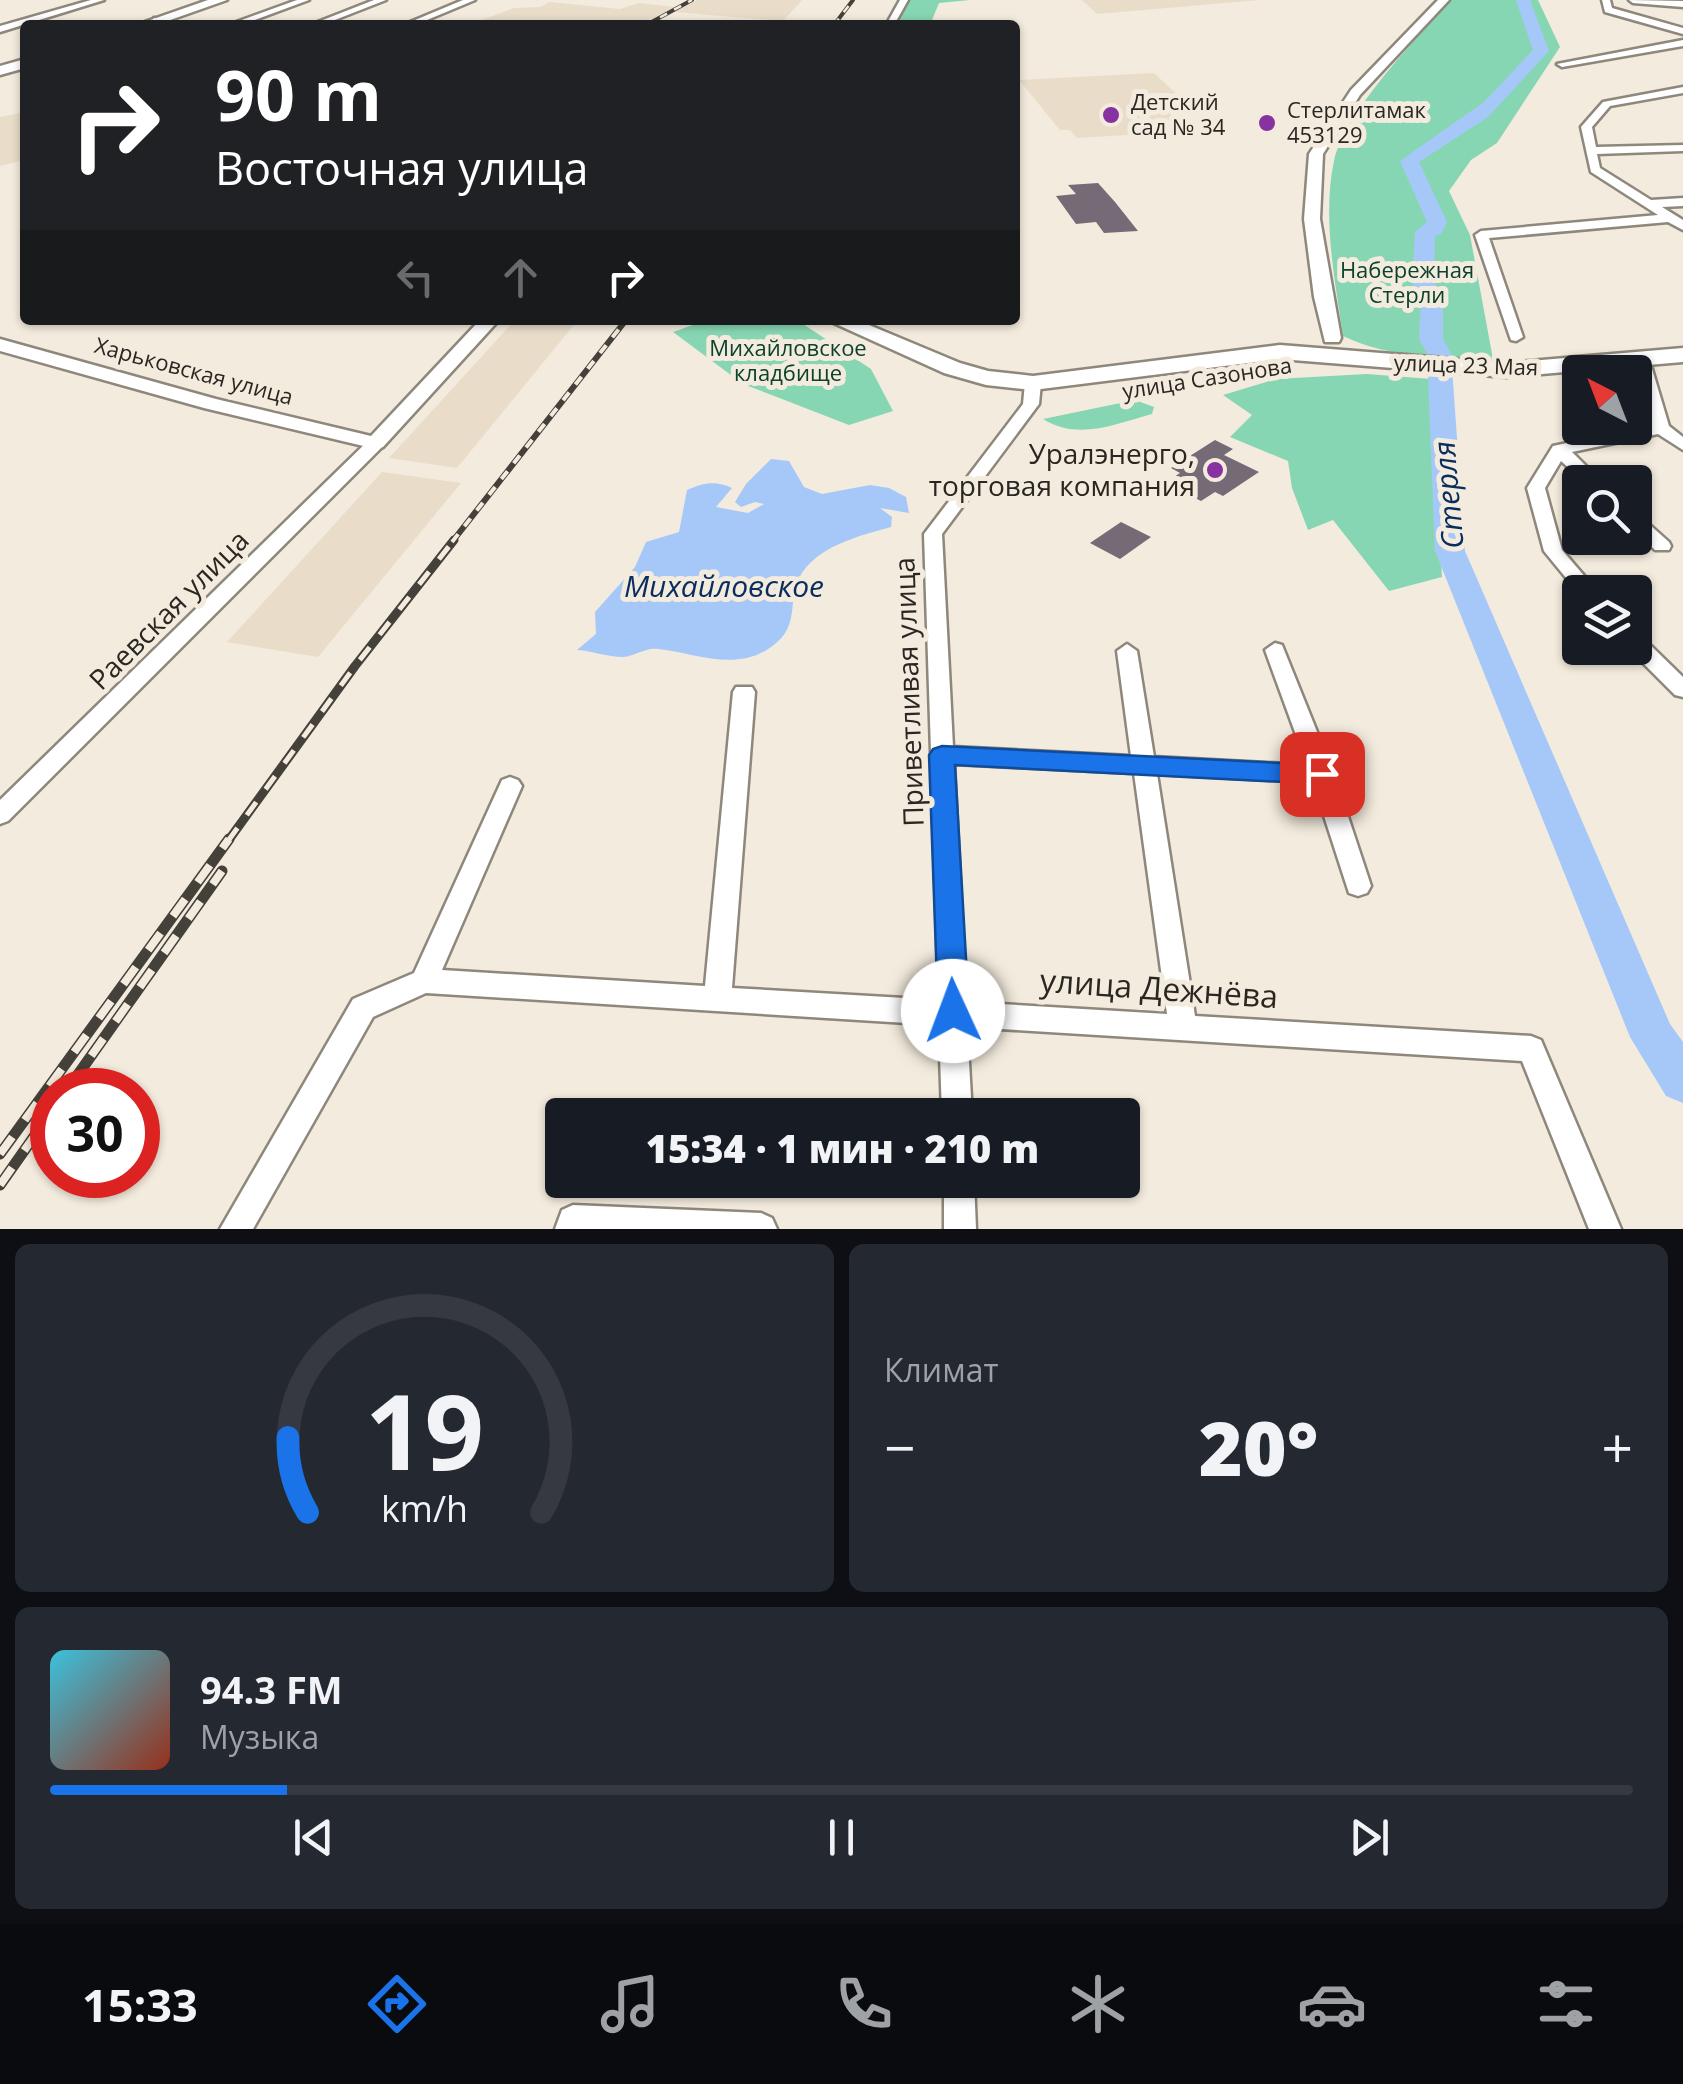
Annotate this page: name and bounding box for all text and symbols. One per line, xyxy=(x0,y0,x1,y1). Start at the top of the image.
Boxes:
text: 90 m xyxy=(215,46,382,142)
icon: right xyxy=(50,60,180,190)
place label: Детский сад № 34 xyxy=(1131,86,1226,141)
place label: Стерлитамак 453129 xyxy=(1287,94,1427,149)
marker: Детский сад № 34 xyxy=(1100,104,1122,126)
marker: Стерлитамак 453129 xyxy=(1256,112,1278,134)
text: Восточная улица xyxy=(215,137,588,198)
icon: left xyxy=(388,250,443,305)
icon: ahead xyxy=(493,250,548,305)
icon: right xyxy=(598,250,653,305)
park label: Набережная Стерли xyxy=(1340,254,1474,309)
street label: Харьковская улица xyxy=(92,329,297,411)
park label: Михайловское кладбище xyxy=(709,332,867,387)
street label: улица 23 Мая xyxy=(1393,346,1539,382)
street label: улица Сазонова xyxy=(1120,349,1294,405)
north arrow xyxy=(1562,355,1652,445)
map controls xyxy=(1562,355,1652,665)
place label: Уралэнерго, торговая компания xyxy=(929,434,1195,504)
water label: Стерля xyxy=(1422,440,1473,551)
marker: Уралэнерго, торговая компания xyxy=(1204,459,1226,481)
button: search xyxy=(1562,465,1652,555)
street label: Раевская улица xyxy=(80,521,256,697)
street label: Приветливая улица xyxy=(884,557,932,827)
water label: Михайловское xyxy=(624,565,824,606)
button: layers xyxy=(1562,575,1652,665)
pin xyxy=(1280,732,1365,817)
icon: arrive xyxy=(1295,747,1350,802)
street label: улица Дежнёва xyxy=(1039,958,1280,1017)
position arrow xyxy=(901,959,1005,1063)
speed limit sign: 30 xyxy=(30,1068,160,1198)
text: 15:34 · 1 мин · 210 m xyxy=(646,1122,1039,1174)
text: Климат xyxy=(884,1348,998,1391)
text: 19 xyxy=(365,1359,484,1500)
text: 20° xyxy=(1199,1396,1318,1498)
text: − xyxy=(884,1409,915,1484)
text: + xyxy=(1602,1409,1633,1484)
text: km/h xyxy=(381,1484,468,1532)
text: 94.3 FM xyxy=(200,1663,343,1715)
text: Музыка xyxy=(200,1715,319,1758)
icon: previous xyxy=(286,1810,341,1865)
icon: pause xyxy=(814,1810,869,1865)
icon: next xyxy=(1342,1810,1397,1865)
icon: directions xyxy=(362,1969,432,2039)
icon: music xyxy=(595,1969,665,2039)
icon: phone xyxy=(829,1969,899,2039)
icon: climate xyxy=(1063,1969,1133,2039)
icon: car xyxy=(1297,1969,1367,2039)
icon: filters xyxy=(1531,1969,1601,2039)
text: 15:33 xyxy=(82,1974,198,2035)

